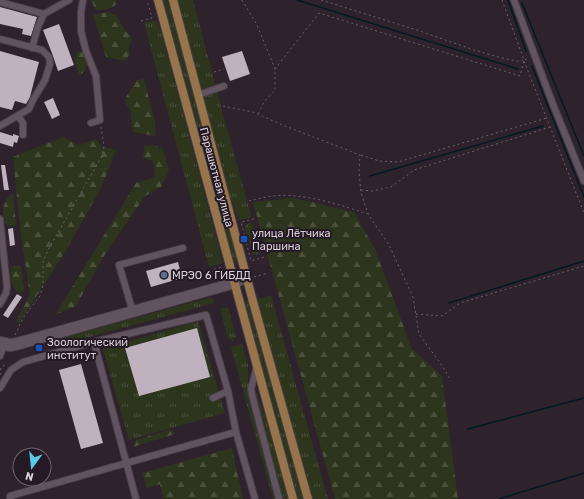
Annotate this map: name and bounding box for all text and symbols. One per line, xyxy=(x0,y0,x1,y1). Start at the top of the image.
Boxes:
street label: Парашютная улица xyxy=(197,126,236,228)
place label: улица Лётчика Паршина xyxy=(252,227,331,253)
marker: улица Лётчика Паршина xyxy=(239,234,249,244)
place label: МРЭО 6 ГИБДД xyxy=(172,269,251,282)
marker: МРЭО 6 ГИБДД xyxy=(159,270,169,280)
place label: Зоологический институт xyxy=(47,336,128,362)
marker: Зоологический институт xyxy=(34,343,44,353)
north arrow xyxy=(12,447,52,487)
text: N xyxy=(24,469,35,483)

